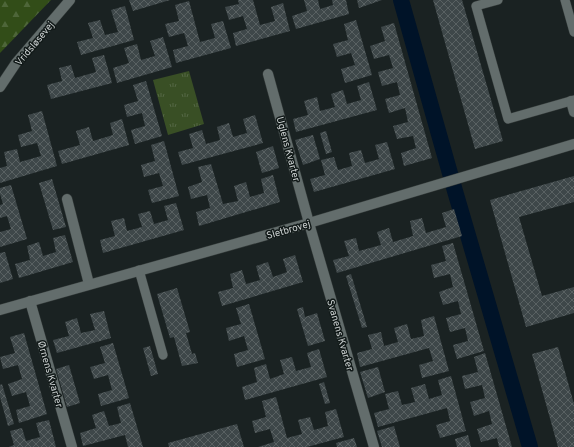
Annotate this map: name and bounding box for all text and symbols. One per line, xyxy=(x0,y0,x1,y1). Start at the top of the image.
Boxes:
street label: Vridsløsevej xyxy=(13,19,57,69)
street label: Uglens Kvarter xyxy=(273,115,303,183)
street label: Sletbrovej xyxy=(265,218,312,243)
street label: Svanens Kvarter xyxy=(323,298,356,373)
street label: Ørnens Kvarter xyxy=(34,340,65,409)

